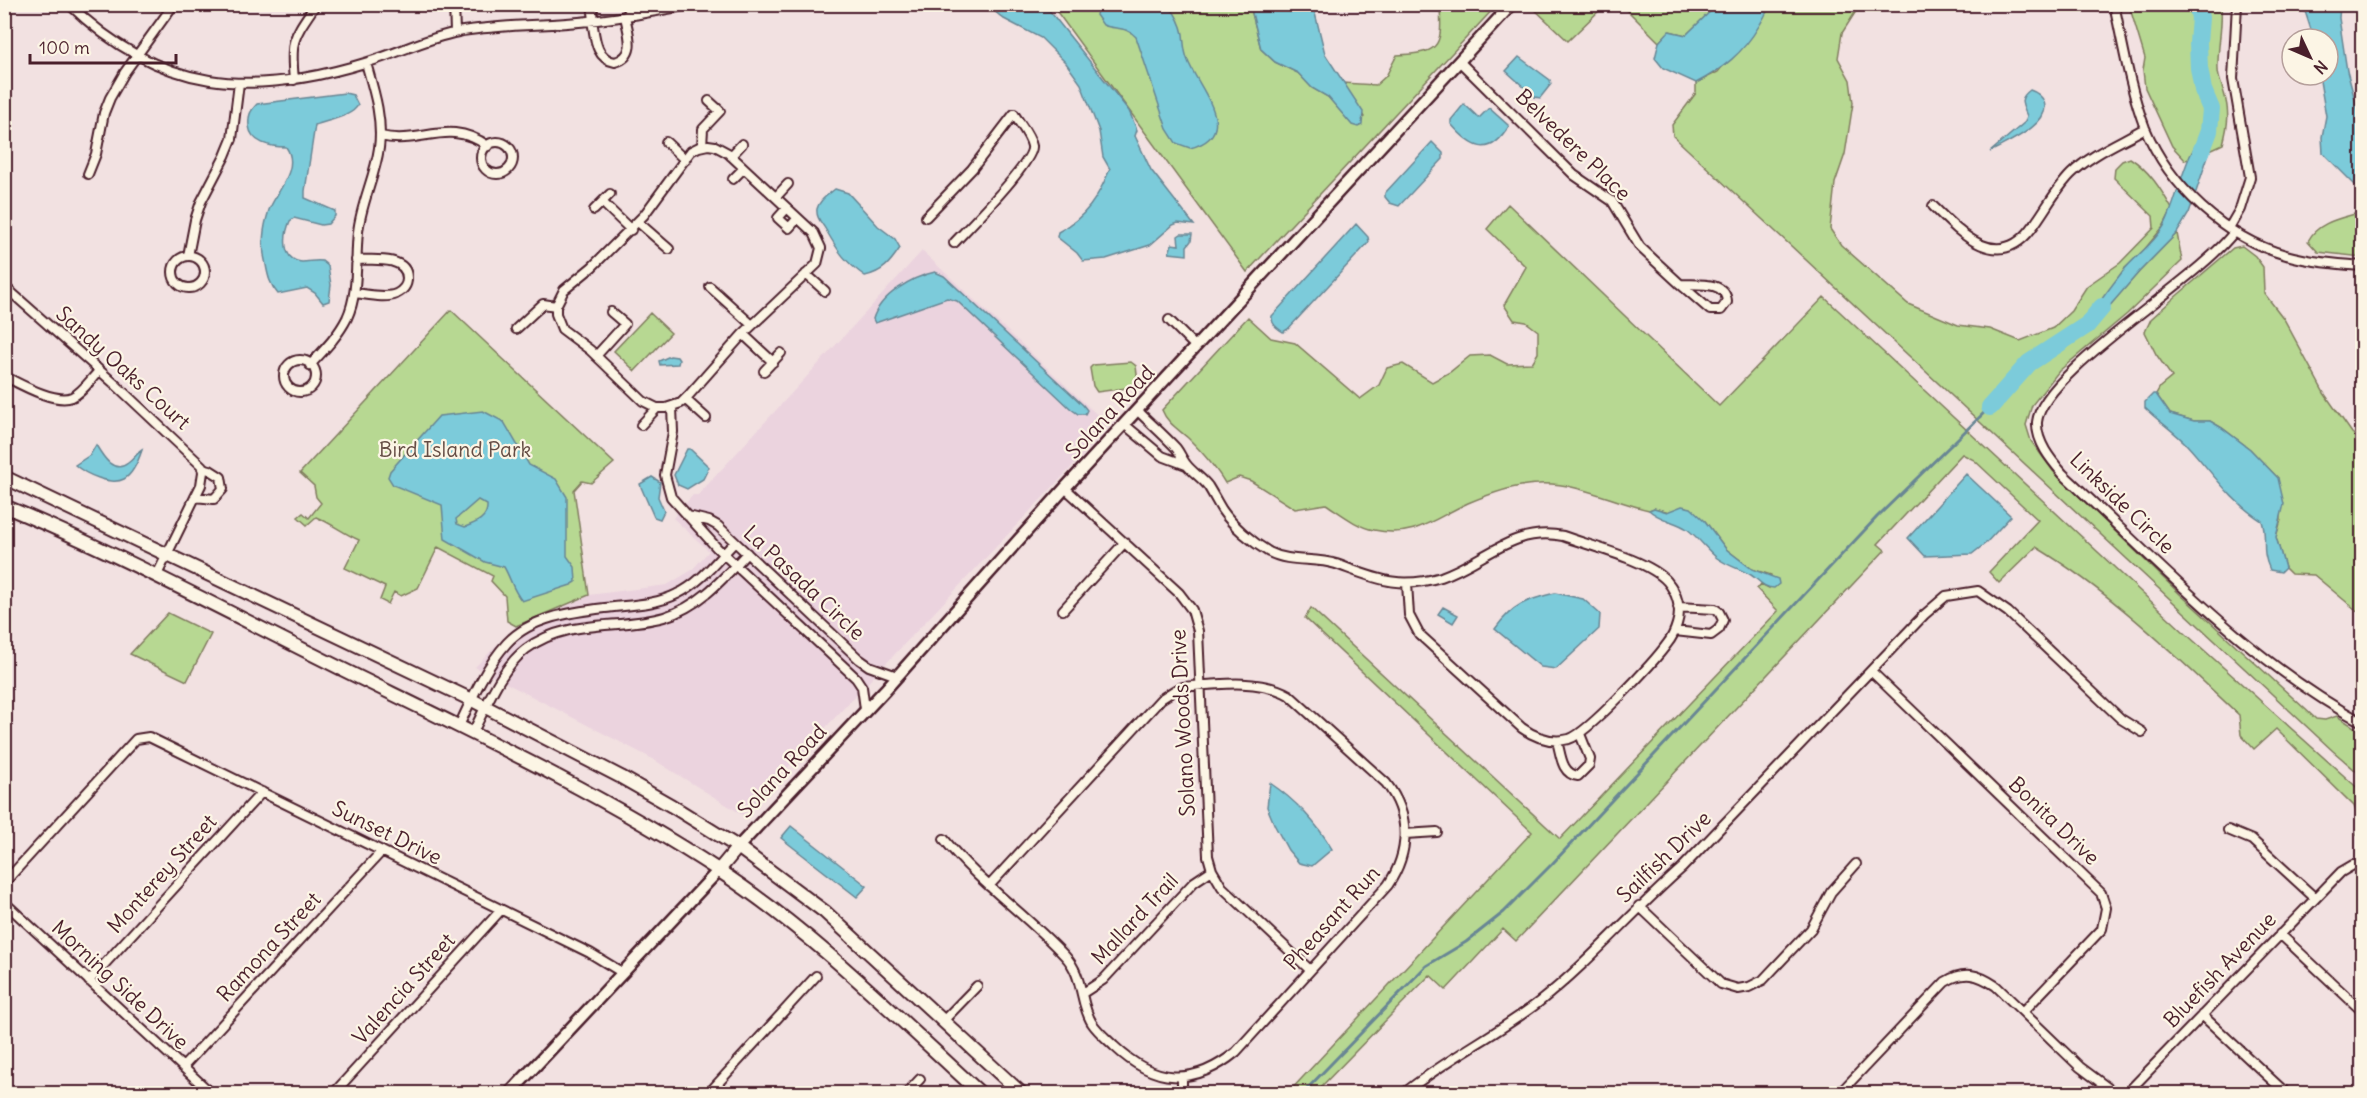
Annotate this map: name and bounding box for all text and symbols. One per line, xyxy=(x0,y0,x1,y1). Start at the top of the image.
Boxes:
scale bar xyxy=(30,27,176,65)
north arrow xyxy=(2280,27,2340,87)
text: 100 m xyxy=(39,36,90,59)
text: N xyxy=(2310,56,2332,78)
street label: Belvedere Place xyxy=(1510,83,1637,206)
street label: Sandy Oaks Court xyxy=(50,300,196,435)
street label: Solana Road xyxy=(1059,359,1160,464)
park label: Bird Island Park xyxy=(379,436,531,463)
street label: Linkside Circle xyxy=(2064,446,2180,559)
street label: La Pasada Circle xyxy=(738,519,871,646)
street label: Solano Woods Drive xyxy=(1164,629,1201,817)
street label: Solana Road xyxy=(731,718,832,823)
street label: Bonita Drive xyxy=(2003,771,2106,871)
street label: Sunset Drive xyxy=(328,794,446,871)
street label: Sailfish Drive xyxy=(1611,805,1717,908)
street label: Monterey Street xyxy=(101,809,222,939)
street label: Pheasant Run xyxy=(1278,860,1386,975)
street label: Mallard Trail xyxy=(1085,867,1184,970)
street label: Ramona Street xyxy=(211,886,326,1007)
street label: Bluefish Avenue xyxy=(2158,906,2282,1033)
street label: Morning Side Drive xyxy=(46,914,194,1055)
street label: Valencia Street xyxy=(346,927,461,1050)

